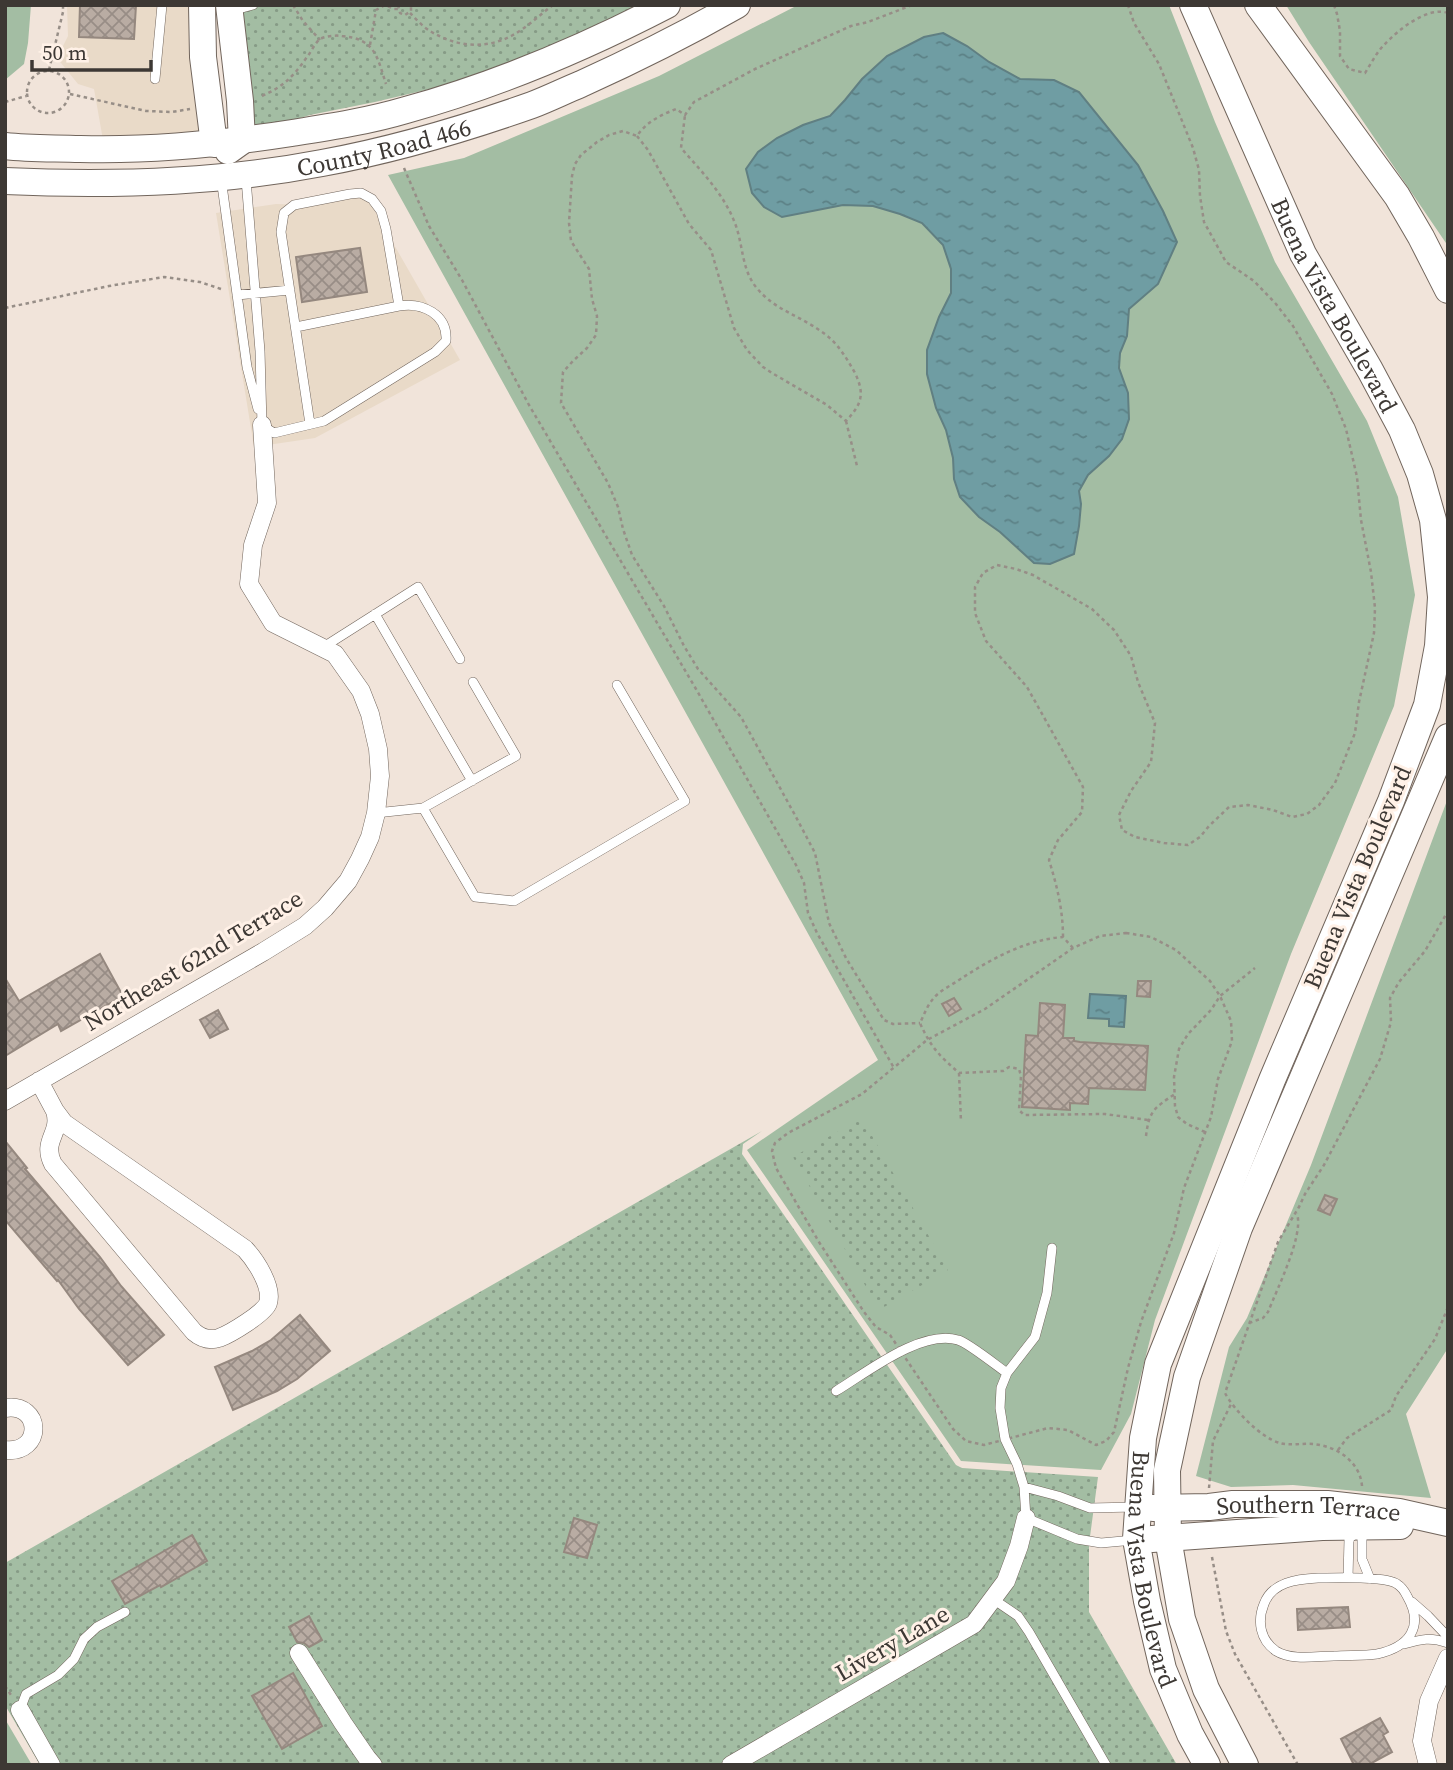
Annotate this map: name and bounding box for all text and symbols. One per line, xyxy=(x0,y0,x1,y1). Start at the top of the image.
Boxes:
scale bar xyxy=(32,28,150,72)
text: 50 m xyxy=(42,38,87,67)
street label: County Road 466 xyxy=(294,110,475,184)
street label: Buena Vista Boulevard xyxy=(1264,192,1406,418)
street label: Buena Vista Boulevard xyxy=(1295,760,1419,994)
street label: Northeast 62nd Terrace xyxy=(77,881,309,1039)
street label: Buena Vista Boulevard xyxy=(1120,1450,1185,1693)
street label: Southern Terrace xyxy=(1214,1488,1403,1529)
street label: Livery Lane xyxy=(829,1597,955,1689)

